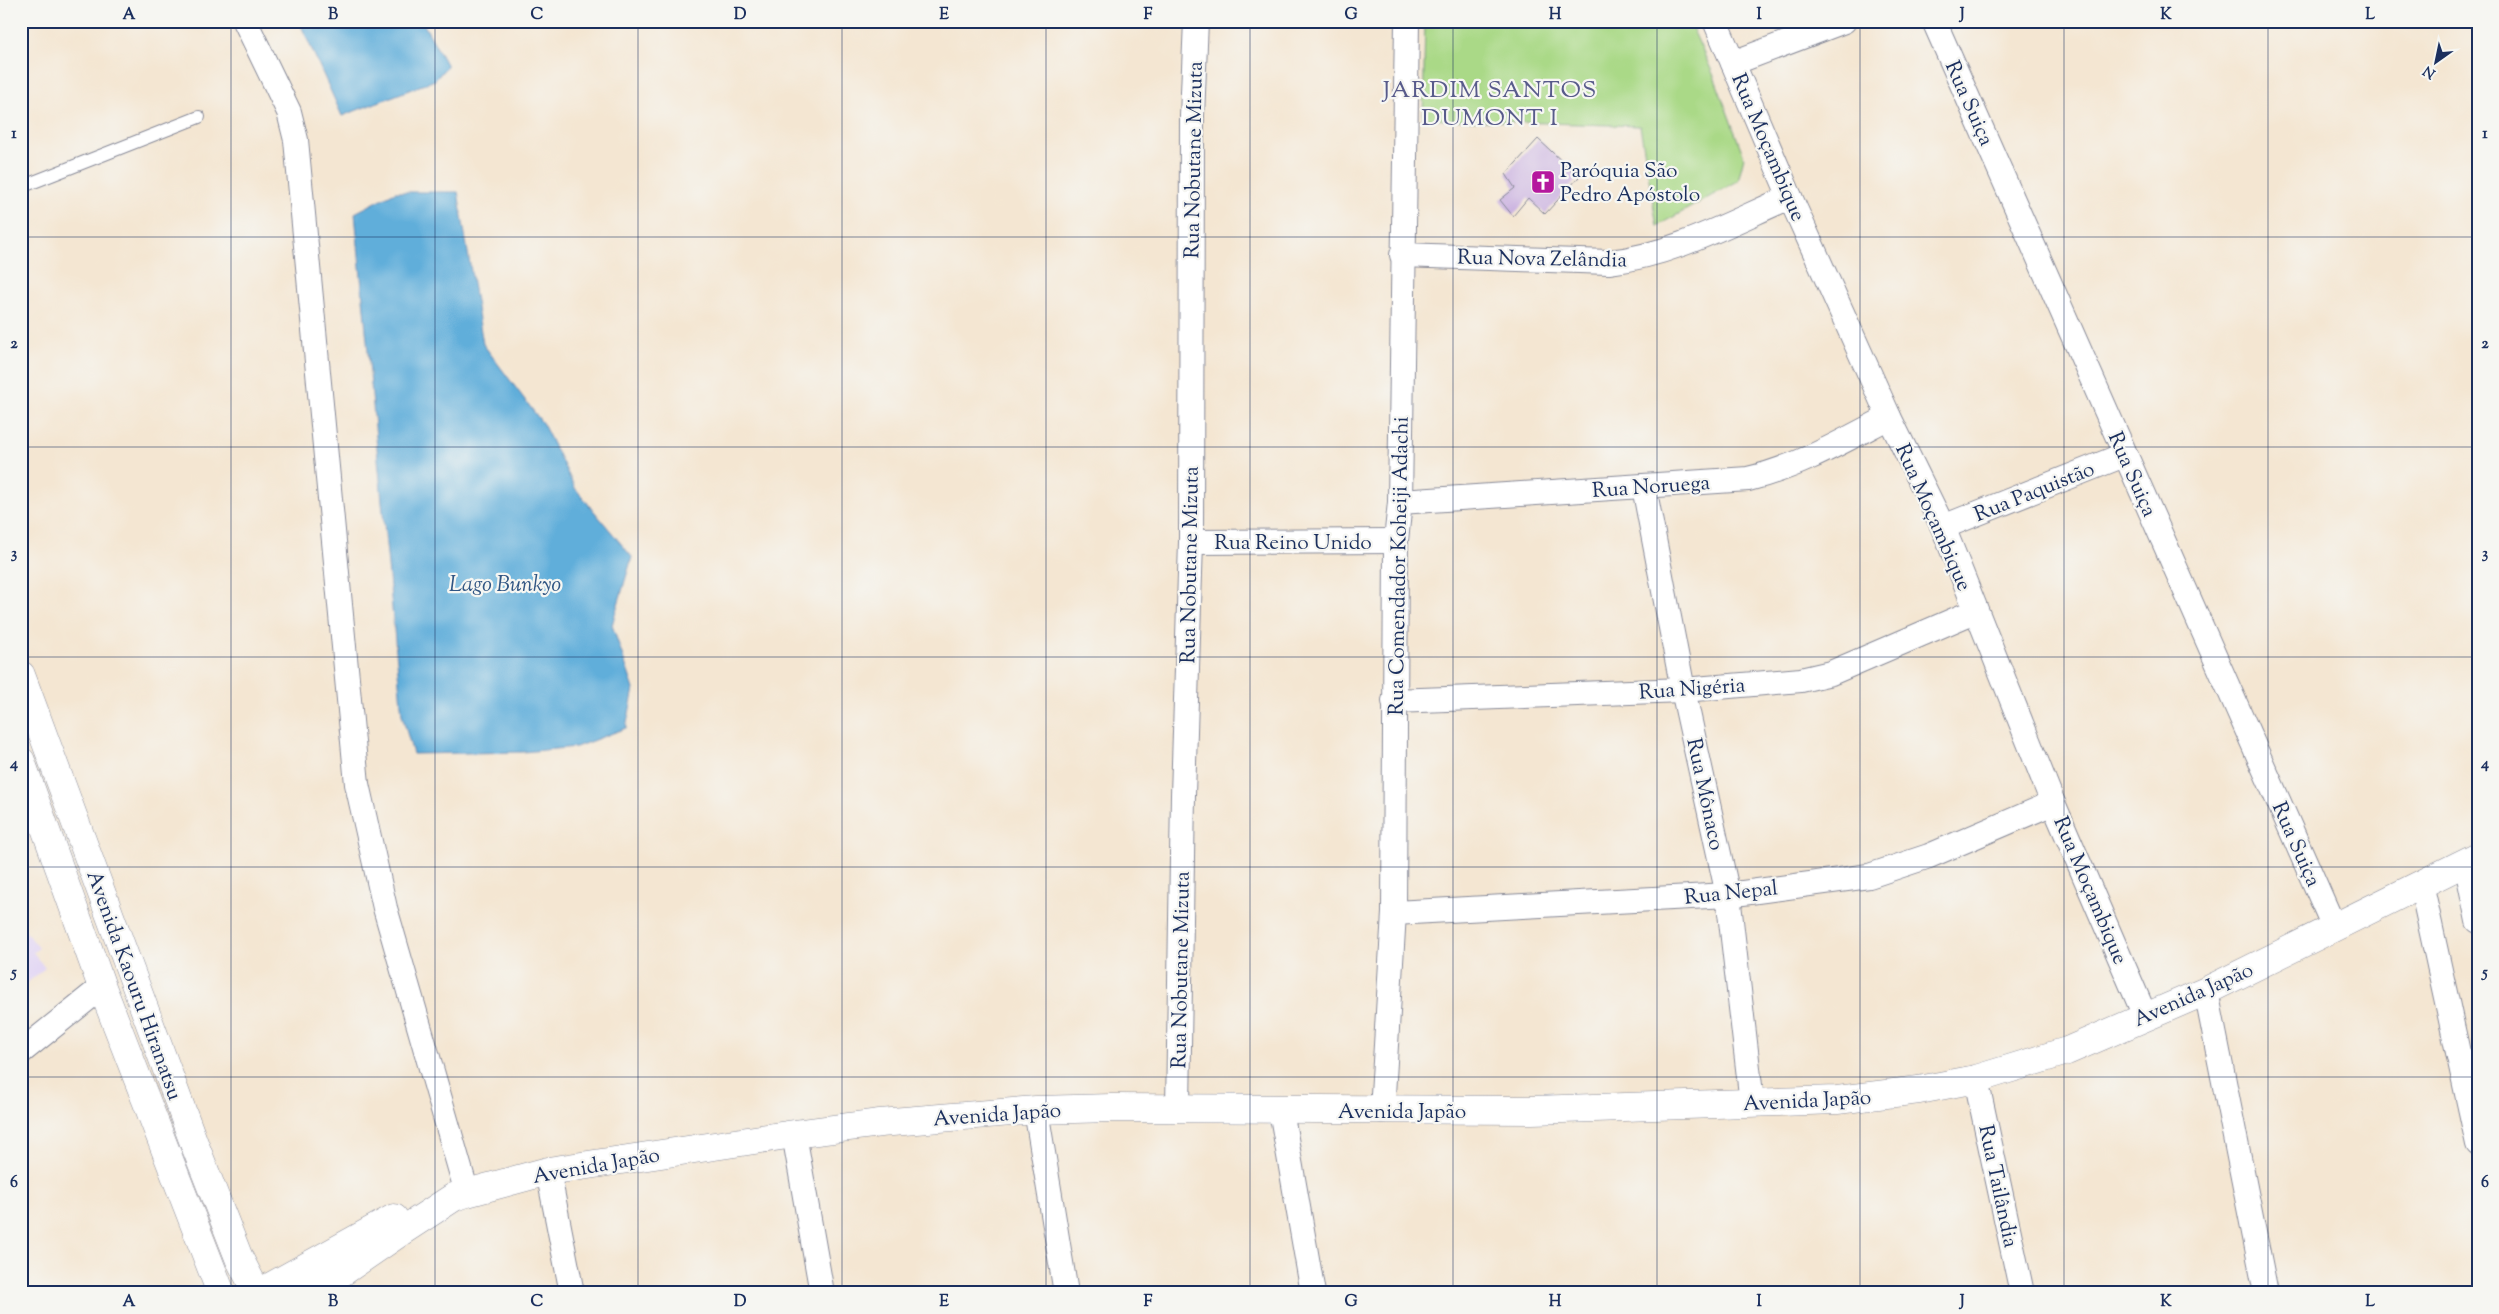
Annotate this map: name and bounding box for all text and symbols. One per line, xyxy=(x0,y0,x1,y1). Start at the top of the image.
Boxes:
text: A xyxy=(123,4,136,27)
text: B xyxy=(328,4,338,27)
text: C xyxy=(531,4,544,27)
text: D xyxy=(734,4,747,27)
text: E xyxy=(939,4,949,27)
text: F xyxy=(1144,4,1153,27)
text: G xyxy=(1344,4,1358,27)
text: H xyxy=(1549,4,1562,27)
text: I xyxy=(1756,4,1762,27)
text: J xyxy=(1958,4,1965,27)
text: K xyxy=(2160,4,2172,27)
text: L xyxy=(2365,4,2375,27)
north arrow xyxy=(2412,38,2462,88)
street label: Rua Suiça xyxy=(1936,56,2000,151)
text: N xyxy=(2420,60,2440,83)
street label: Rua Nobutane Mizuta xyxy=(1178,61,1212,259)
street label: Rua Moçambique xyxy=(1722,69,1812,226)
district label: JARDIM SANTOS DUMONT I xyxy=(1381,74,1597,136)
text: 1 xyxy=(11,123,17,146)
text: 1 xyxy=(2482,123,2488,146)
place label: Paróquia São Pedro Apóstolo xyxy=(1560,157,1700,211)
church icon: Paróquia São Pedro Apóstolo xyxy=(1530,169,1556,195)
street label: Rua Nova Zelândia xyxy=(1457,244,1628,276)
text: 2 xyxy=(10,333,18,356)
text: 2 xyxy=(2481,333,2489,356)
street label: Rua Comendador Koheiji Adachi xyxy=(1382,416,1418,716)
street label: Rua Suiça xyxy=(2099,427,2163,522)
street label: Rua Moçambique xyxy=(1886,439,1978,596)
street label: Rua Paquistão xyxy=(1970,455,2100,531)
street label: Rua Nobutane Mizuta xyxy=(1174,466,1208,664)
street label: Rua Noruega xyxy=(1591,469,1712,507)
street label: Rua Reino Unido xyxy=(1214,529,1372,559)
text: 3 xyxy=(11,543,18,566)
text: 3 xyxy=(2482,543,2489,566)
water label: Lago Bunkyo xyxy=(449,570,561,602)
street label: Rua Nigéria xyxy=(1638,671,1747,709)
street label: Rua Mônaco xyxy=(1678,736,1731,853)
text: 4 xyxy=(9,753,18,776)
text: 4 xyxy=(2480,753,2489,776)
street label: Rua Suiça xyxy=(2263,797,2327,892)
street label: Rua Moçambique xyxy=(2044,812,2134,969)
street label: Avenida Kaouru Hiranatsu xyxy=(78,867,189,1105)
street label: Rua Nobutane Mizuta xyxy=(1165,871,1199,1069)
street label: Rua Nepal xyxy=(1683,874,1780,914)
street label: Avenida Japão xyxy=(2129,956,2259,1036)
text: 5 xyxy=(9,962,17,985)
text: 5 xyxy=(2480,962,2488,985)
street label: Avenida Japão xyxy=(1742,1084,1872,1120)
street label: Avenida Japão xyxy=(932,1097,1062,1135)
street label: Avenida Japão xyxy=(1338,1098,1466,1128)
street label: Rua Tailândia xyxy=(1969,1122,2025,1251)
street label: Avenida Japão xyxy=(530,1141,662,1193)
text: 6 xyxy=(10,1172,18,1195)
text: 6 xyxy=(2481,1172,2489,1195)
text: A xyxy=(123,1291,136,1314)
text: B xyxy=(328,1291,338,1314)
text: C xyxy=(531,1291,544,1314)
text: D xyxy=(734,1291,747,1314)
text: E xyxy=(939,1291,949,1314)
text: F xyxy=(1144,1291,1153,1314)
text: G xyxy=(1344,1291,1358,1314)
text: H xyxy=(1549,1291,1562,1314)
text: I xyxy=(1756,1291,1762,1314)
text: J xyxy=(1958,1291,1965,1314)
text: K xyxy=(2160,1291,2172,1314)
text: L xyxy=(2365,1291,2375,1314)

